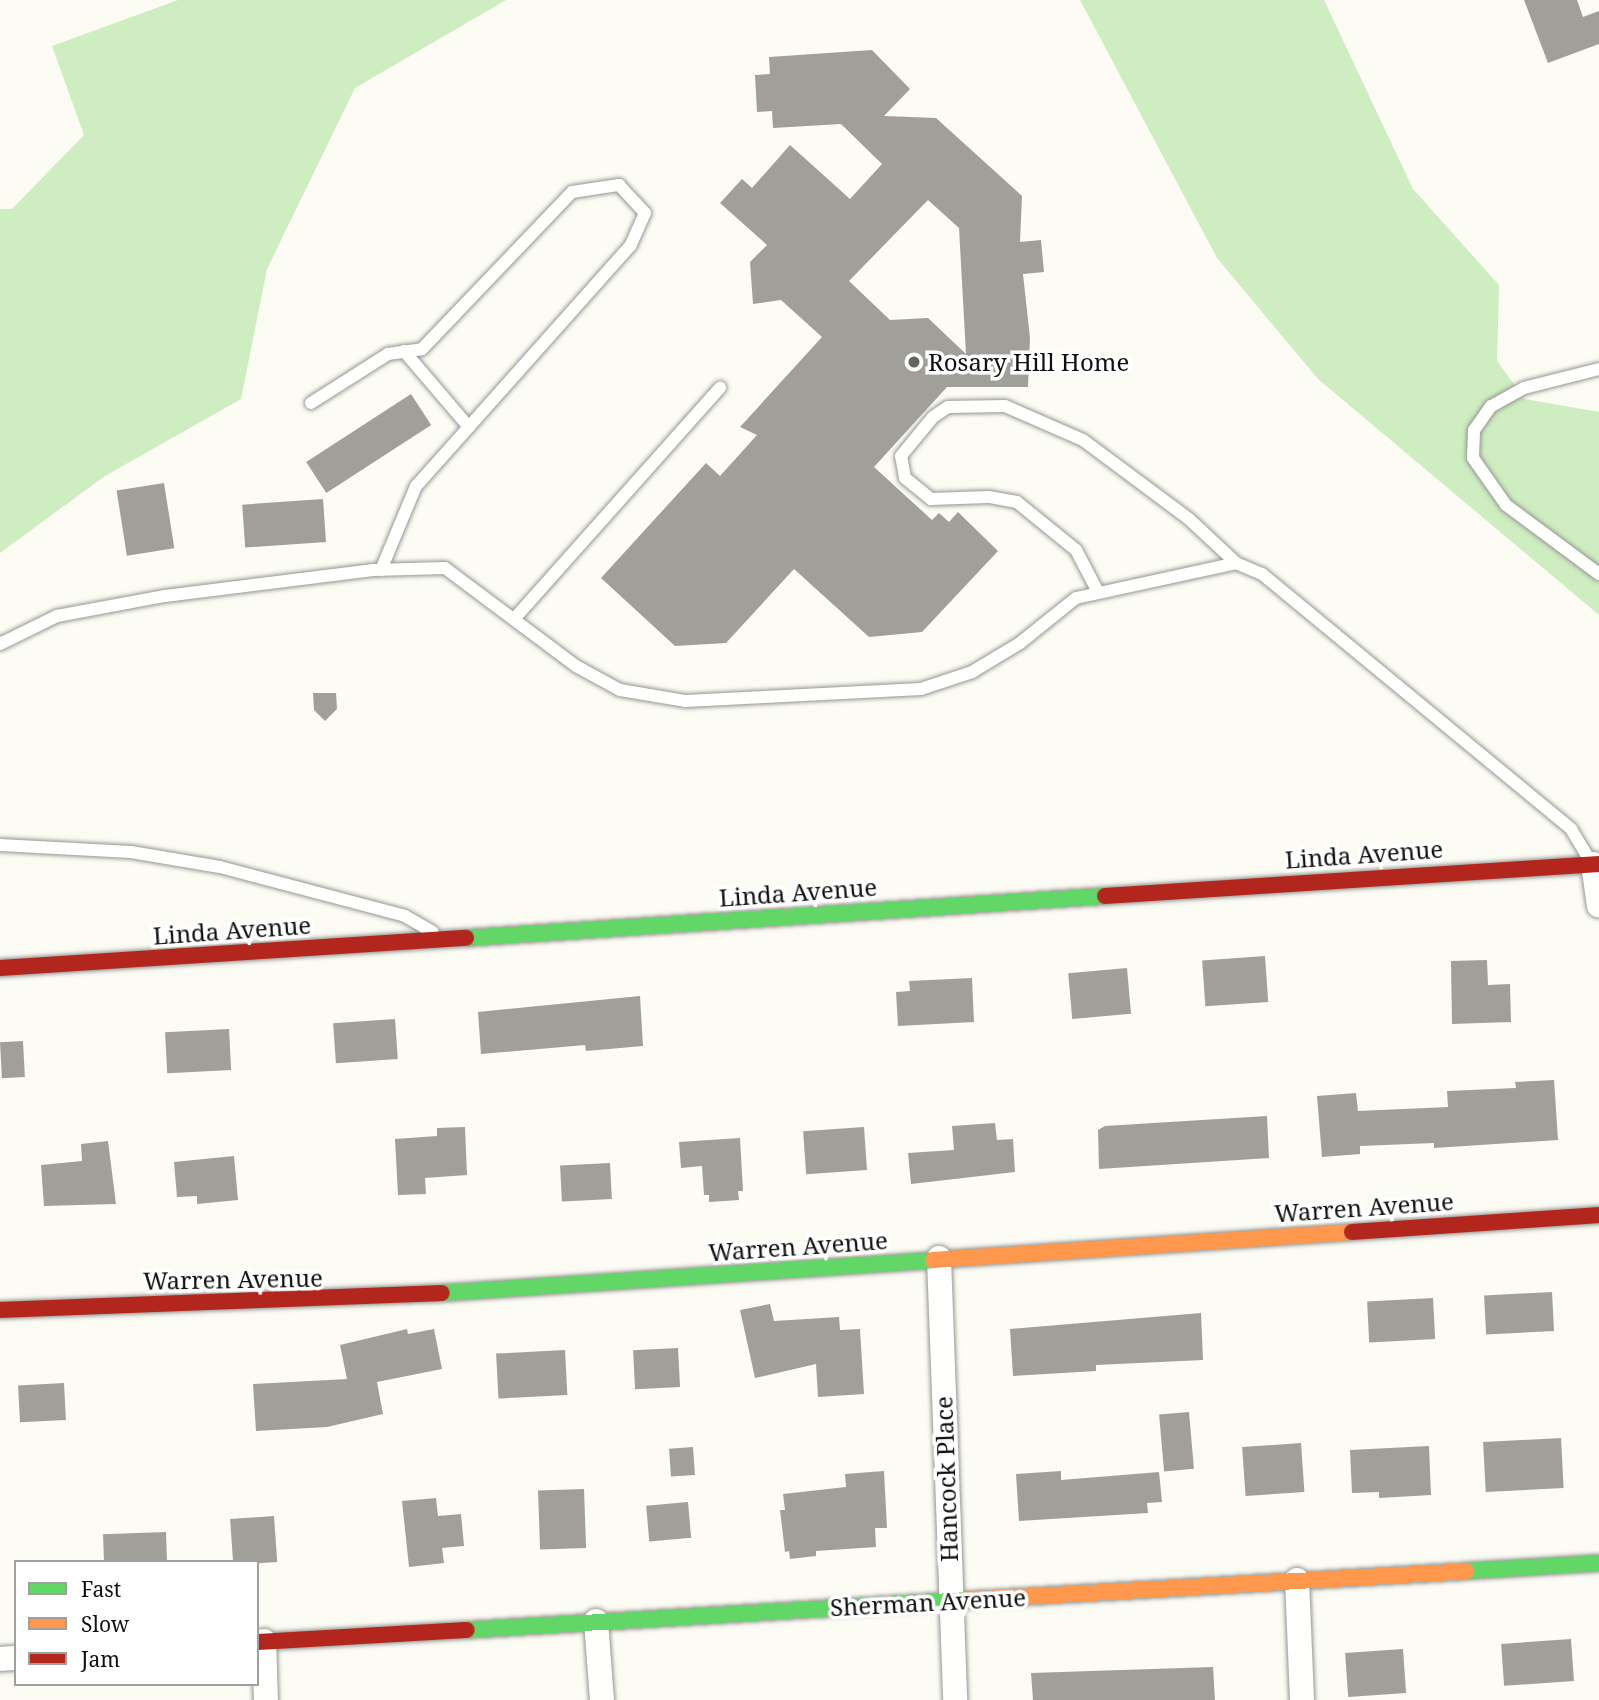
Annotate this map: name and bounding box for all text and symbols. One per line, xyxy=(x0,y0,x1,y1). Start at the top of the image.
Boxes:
place label: Rosary Hill Home xyxy=(928,348,1129,376)
marker: Rosary Hill Home xyxy=(906,354,922,370)
street label: Linda Avenue xyxy=(1284,834,1444,874)
street label: Linda Avenue xyxy=(718,872,878,912)
street label: Linda Avenue xyxy=(152,910,312,950)
street label: Warren Avenue xyxy=(1273,1186,1455,1228)
street label: Warren Avenue xyxy=(707,1225,889,1267)
street label: Warren Avenue xyxy=(143,1263,323,1295)
street label: Hancock Place xyxy=(929,1396,963,1562)
legend xyxy=(14,1560,259,1686)
text: Fast xyxy=(81,1575,121,1603)
street label: Sherman Avenue xyxy=(829,1582,1027,1622)
text: Slow xyxy=(81,1610,129,1638)
text: Jam xyxy=(81,1645,120,1673)

